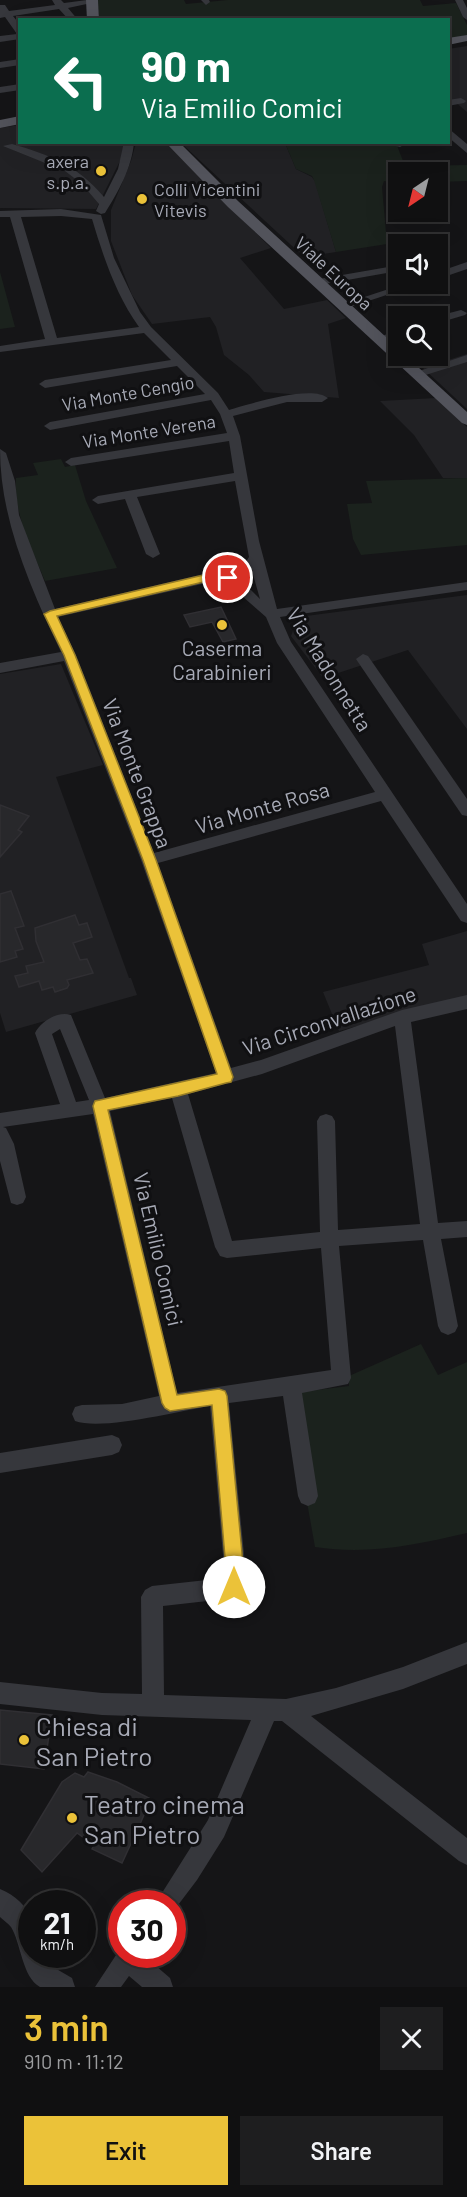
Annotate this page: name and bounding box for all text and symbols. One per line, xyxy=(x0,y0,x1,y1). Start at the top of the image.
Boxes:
text: 90 m xyxy=(141,40,231,90)
icon: left xyxy=(42,42,120,120)
text: Via Emilio Comici xyxy=(141,91,343,123)
place label: axera s.p.a. xyxy=(46,150,89,193)
north arrow xyxy=(388,162,448,222)
map controls xyxy=(388,162,448,366)
marker: axera s.p.a. xyxy=(94,164,108,178)
place label: Colli Vicentini Vitevis xyxy=(154,178,260,221)
marker: Colli Vicentini Vitevis xyxy=(135,192,149,206)
street label: Viale Europa xyxy=(291,232,377,314)
button: sound xyxy=(388,234,448,294)
button: search xyxy=(388,306,448,366)
street label: Via Monte Cengio xyxy=(60,371,196,415)
street label: Via Monte Verena xyxy=(81,410,217,452)
pin xyxy=(202,552,253,603)
icon: arrive xyxy=(211,561,244,594)
street label: Via Madonnetta xyxy=(282,603,378,735)
marker: Caserma Carabinieri xyxy=(215,618,229,632)
place label: Caserma Carabinieri xyxy=(172,635,272,684)
street label: Via Monte Grappa xyxy=(98,695,178,851)
street label: Via Monte Rosa xyxy=(192,776,332,838)
street label: Via Circonvallazione xyxy=(239,980,419,1060)
street label: Via Emilio Comici xyxy=(129,1170,189,1328)
position arrow xyxy=(202,1555,266,1619)
place label: Chiesa di San Pietro xyxy=(36,1710,152,1771)
marker: Chiesa di San Pietro xyxy=(17,1733,31,1747)
place label: Teatro cinema San Pietro xyxy=(84,1788,245,1849)
marker: Teatro cinema San Pietro xyxy=(65,1811,79,1825)
speed limit sign: 30 xyxy=(108,1890,186,1968)
text: 21 xyxy=(43,1904,71,1940)
text: km/h xyxy=(40,1935,74,1953)
text: 3 min xyxy=(24,2005,109,2048)
button: close xyxy=(380,2007,443,2070)
text: 910 m · 11:12 xyxy=(24,2049,124,2073)
button: Exit xyxy=(24,2116,228,2185)
button: Share xyxy=(240,2116,443,2185)

